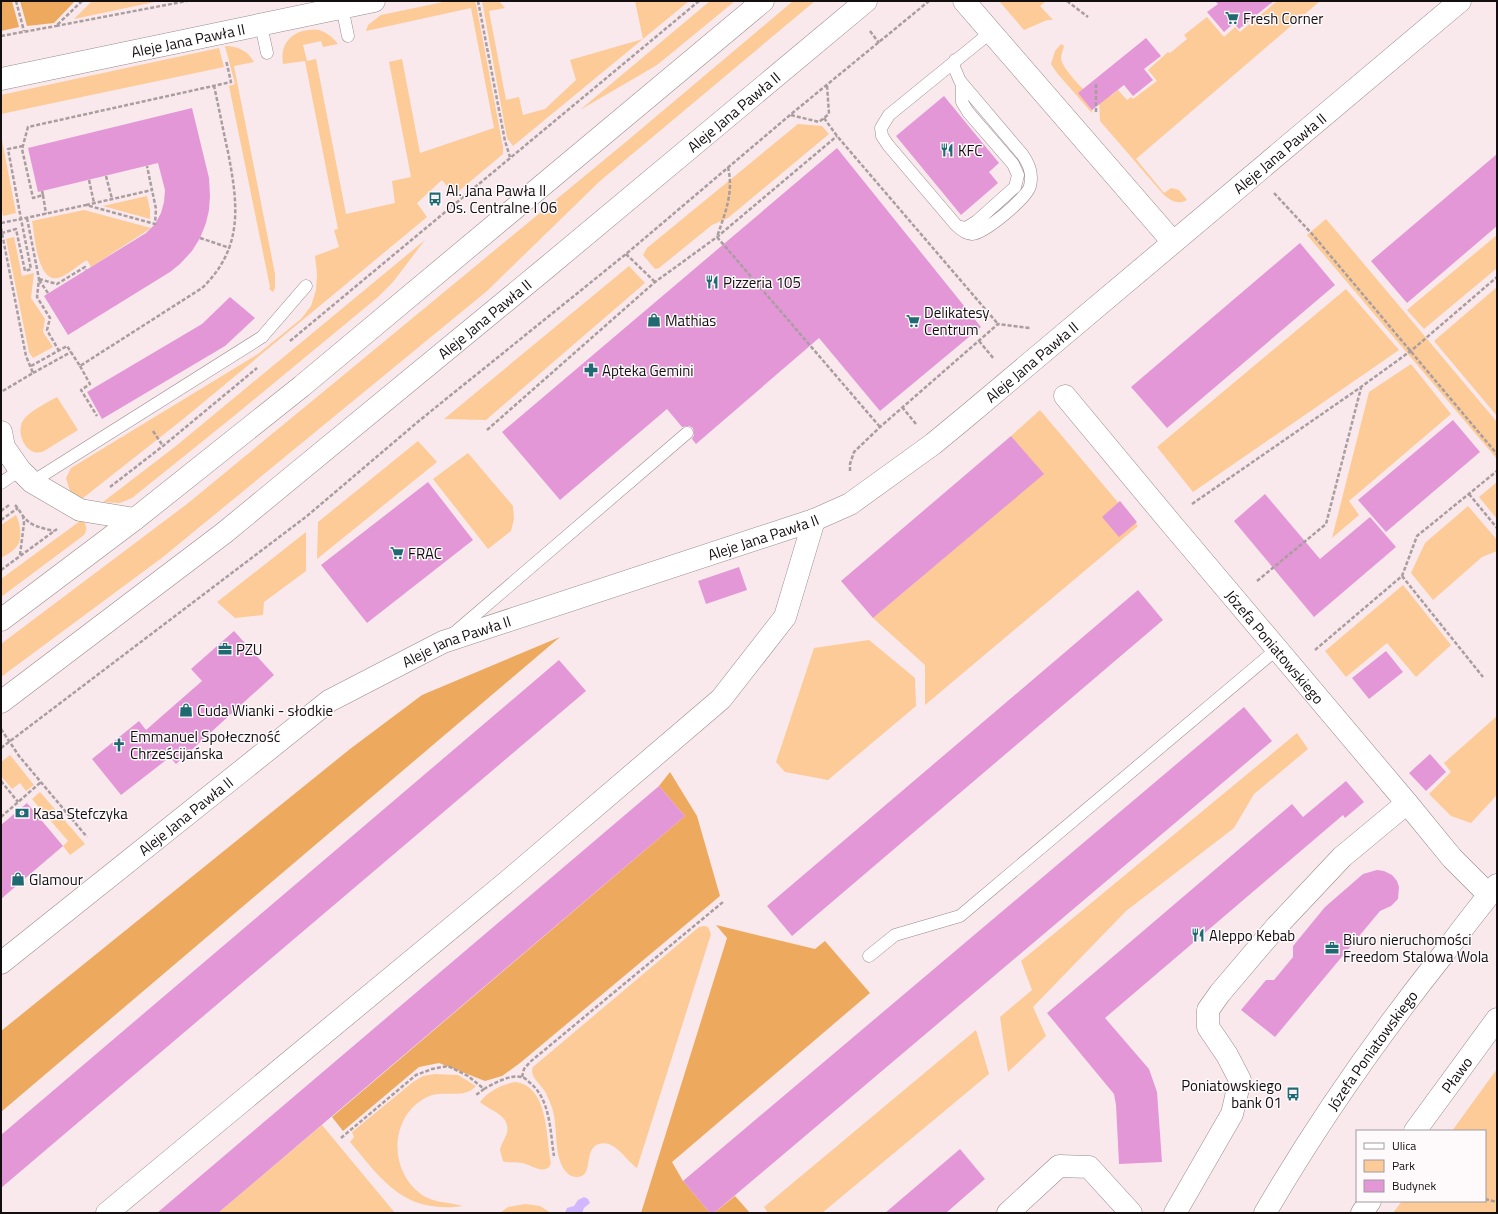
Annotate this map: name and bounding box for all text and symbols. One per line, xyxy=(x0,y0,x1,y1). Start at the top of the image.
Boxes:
place label: Fresh Corner xyxy=(1243,7,1323,30)
supermarket icon: Fresh Corner xyxy=(1224,10,1240,26)
street label: Aleje Jana Pawła II xyxy=(129,17,247,63)
street label: Aleje Jana Pawła II xyxy=(682,66,785,157)
street label: Aleje Jana Pawła II xyxy=(1228,107,1331,199)
place label: KFC xyxy=(958,139,982,162)
restaurant icon: KFC xyxy=(939,142,955,158)
place label: Al. Jana Pawła II Os. Centralne I 06 xyxy=(446,179,557,219)
bus stop icon: Al. Jana Pawła II Os. Centralne I 06 xyxy=(427,191,443,207)
place label: Pizzeria 105 xyxy=(723,271,801,294)
street label: Aleje Jana Pawła II xyxy=(432,273,536,364)
restaurant icon: Pizzeria 105 xyxy=(704,274,720,290)
place label: Delikatesy Centrum xyxy=(924,301,990,341)
place label: Mathias xyxy=(665,309,716,332)
shop icon: Mathias xyxy=(646,312,662,328)
supermarket icon: Delikatesy Centrum xyxy=(905,313,921,329)
street label: Aleje Jana Pawła II xyxy=(980,316,1083,408)
place label: Apteka Gemini xyxy=(602,359,694,382)
pharmacy icon: Apteka Gemini xyxy=(583,362,599,378)
street label: Aleje Jana Pawła II xyxy=(704,508,822,566)
place label: FRAC xyxy=(408,542,442,565)
supermarket icon: FRAC xyxy=(389,545,405,561)
street label: Józefa Poniatowskiego xyxy=(1220,585,1330,709)
street label: Aleje Jana Pawła II xyxy=(398,609,514,673)
place label: PZU xyxy=(236,638,263,661)
office icon: PZU xyxy=(217,641,233,657)
place label: Cuda Wianki - słodkie xyxy=(197,699,333,722)
shop icon: Cuda Wianki - słodkie xyxy=(178,702,194,718)
place label: Emmanuel Społeczność Chrześcijańska xyxy=(130,725,280,765)
church icon: Emmanuel Społeczność Chrześcijańska xyxy=(111,737,127,753)
street label: Aleje Jana Pawła II xyxy=(133,771,238,861)
place label: Kasa Stefczyka xyxy=(33,802,128,825)
bank icon: Kasa Stefczyka xyxy=(14,805,30,821)
place label: Glamour xyxy=(29,868,83,891)
shop icon: Glamour xyxy=(10,871,26,887)
place label: Aleppo Kebab xyxy=(1209,924,1295,947)
restaurant icon: Aleppo Kebab xyxy=(1190,927,1206,943)
place label: Biuro nieruchomości Freedom Stalowa Wola xyxy=(1343,928,1489,968)
office icon: Biuro nieruchomości Freedom Stalowa Wola xyxy=(1324,940,1340,956)
street label: Józefa Poniatowskiego xyxy=(1321,985,1423,1115)
street label: Pławo xyxy=(1435,1051,1478,1098)
place label: Poniatowskiego bank 01 xyxy=(1181,1074,1282,1114)
bus stop icon: Poniatowskiego bank 01 xyxy=(1285,1086,1301,1102)
legend xyxy=(1356,1130,1486,1202)
text: Ulica xyxy=(1392,1136,1416,1155)
text: Park xyxy=(1392,1156,1415,1175)
text: Budynek xyxy=(1392,1176,1436,1195)

